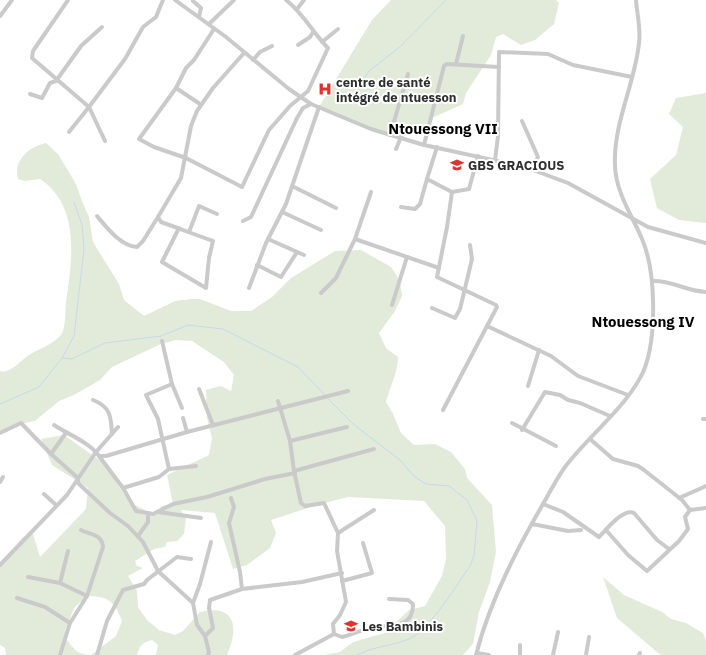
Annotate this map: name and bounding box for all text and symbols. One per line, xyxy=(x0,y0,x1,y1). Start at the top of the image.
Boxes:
place label: centre de santé intégré de ntuesson xyxy=(336,74,457,106)
hospital icon: centre de santé intégré de ntuesson xyxy=(317,81,333,97)
district label: Ntouessong VII xyxy=(388,119,498,138)
school or university icon: GBS GRACIOUS xyxy=(449,157,465,173)
place label: GBS GRACIOUS xyxy=(468,157,564,174)
district label: Ntouessong IV xyxy=(592,312,695,331)
school or university icon: Les Bambinis xyxy=(343,618,359,634)
place label: Les Bambinis xyxy=(362,618,443,635)

